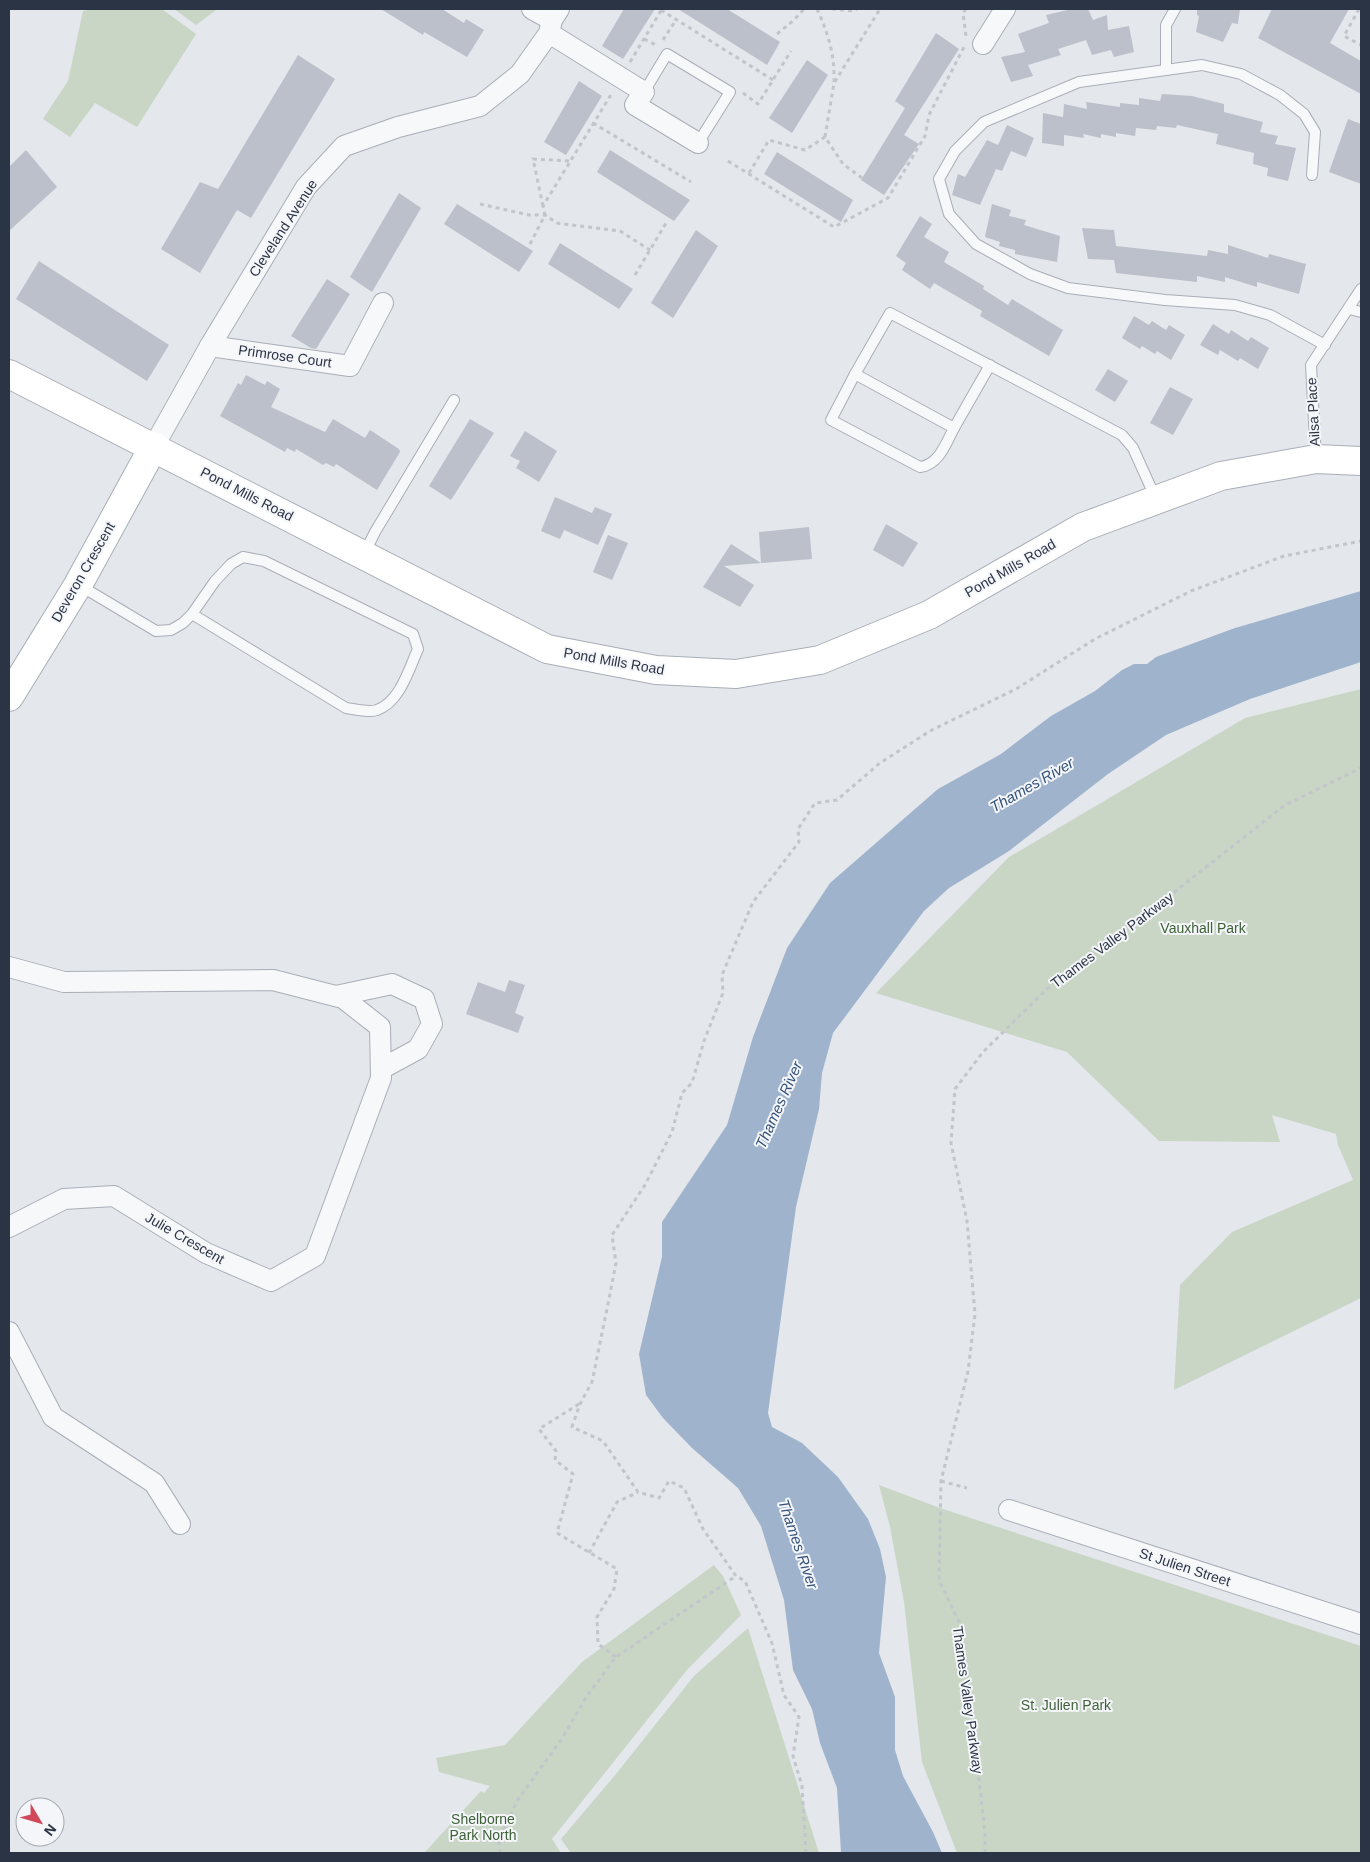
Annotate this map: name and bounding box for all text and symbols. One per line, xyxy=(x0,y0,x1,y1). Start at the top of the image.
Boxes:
street label: Cleveland Avenue xyxy=(246,176,320,280)
street label: Primrose Court xyxy=(237,342,333,370)
street label: Ailsa Place xyxy=(1303,377,1323,447)
street label: Pond Mills Road xyxy=(198,464,296,524)
street label: Deveron Crescent xyxy=(48,519,118,625)
street label: Pond Mills Road xyxy=(962,536,1058,600)
street label: Pond Mills Road xyxy=(562,644,666,678)
water label: Thames River xyxy=(987,753,1077,815)
street label: Thames Valley Parkway xyxy=(1048,889,1176,991)
park label: Vauxhall Park xyxy=(1160,920,1247,936)
water label: Thames River xyxy=(752,1058,806,1151)
street label: Julie Crescent xyxy=(143,1209,228,1267)
water label: Thames River xyxy=(775,1497,822,1592)
street label: St Julien Street xyxy=(1137,1545,1233,1589)
street label: Thames Valley Parkway xyxy=(950,1625,986,1775)
park label: St. Julien Park xyxy=(1021,1697,1112,1713)
north arrow xyxy=(15,1797,65,1847)
park label: Shelborne Park North xyxy=(450,1811,516,1843)
text: N xyxy=(41,1821,60,1839)

